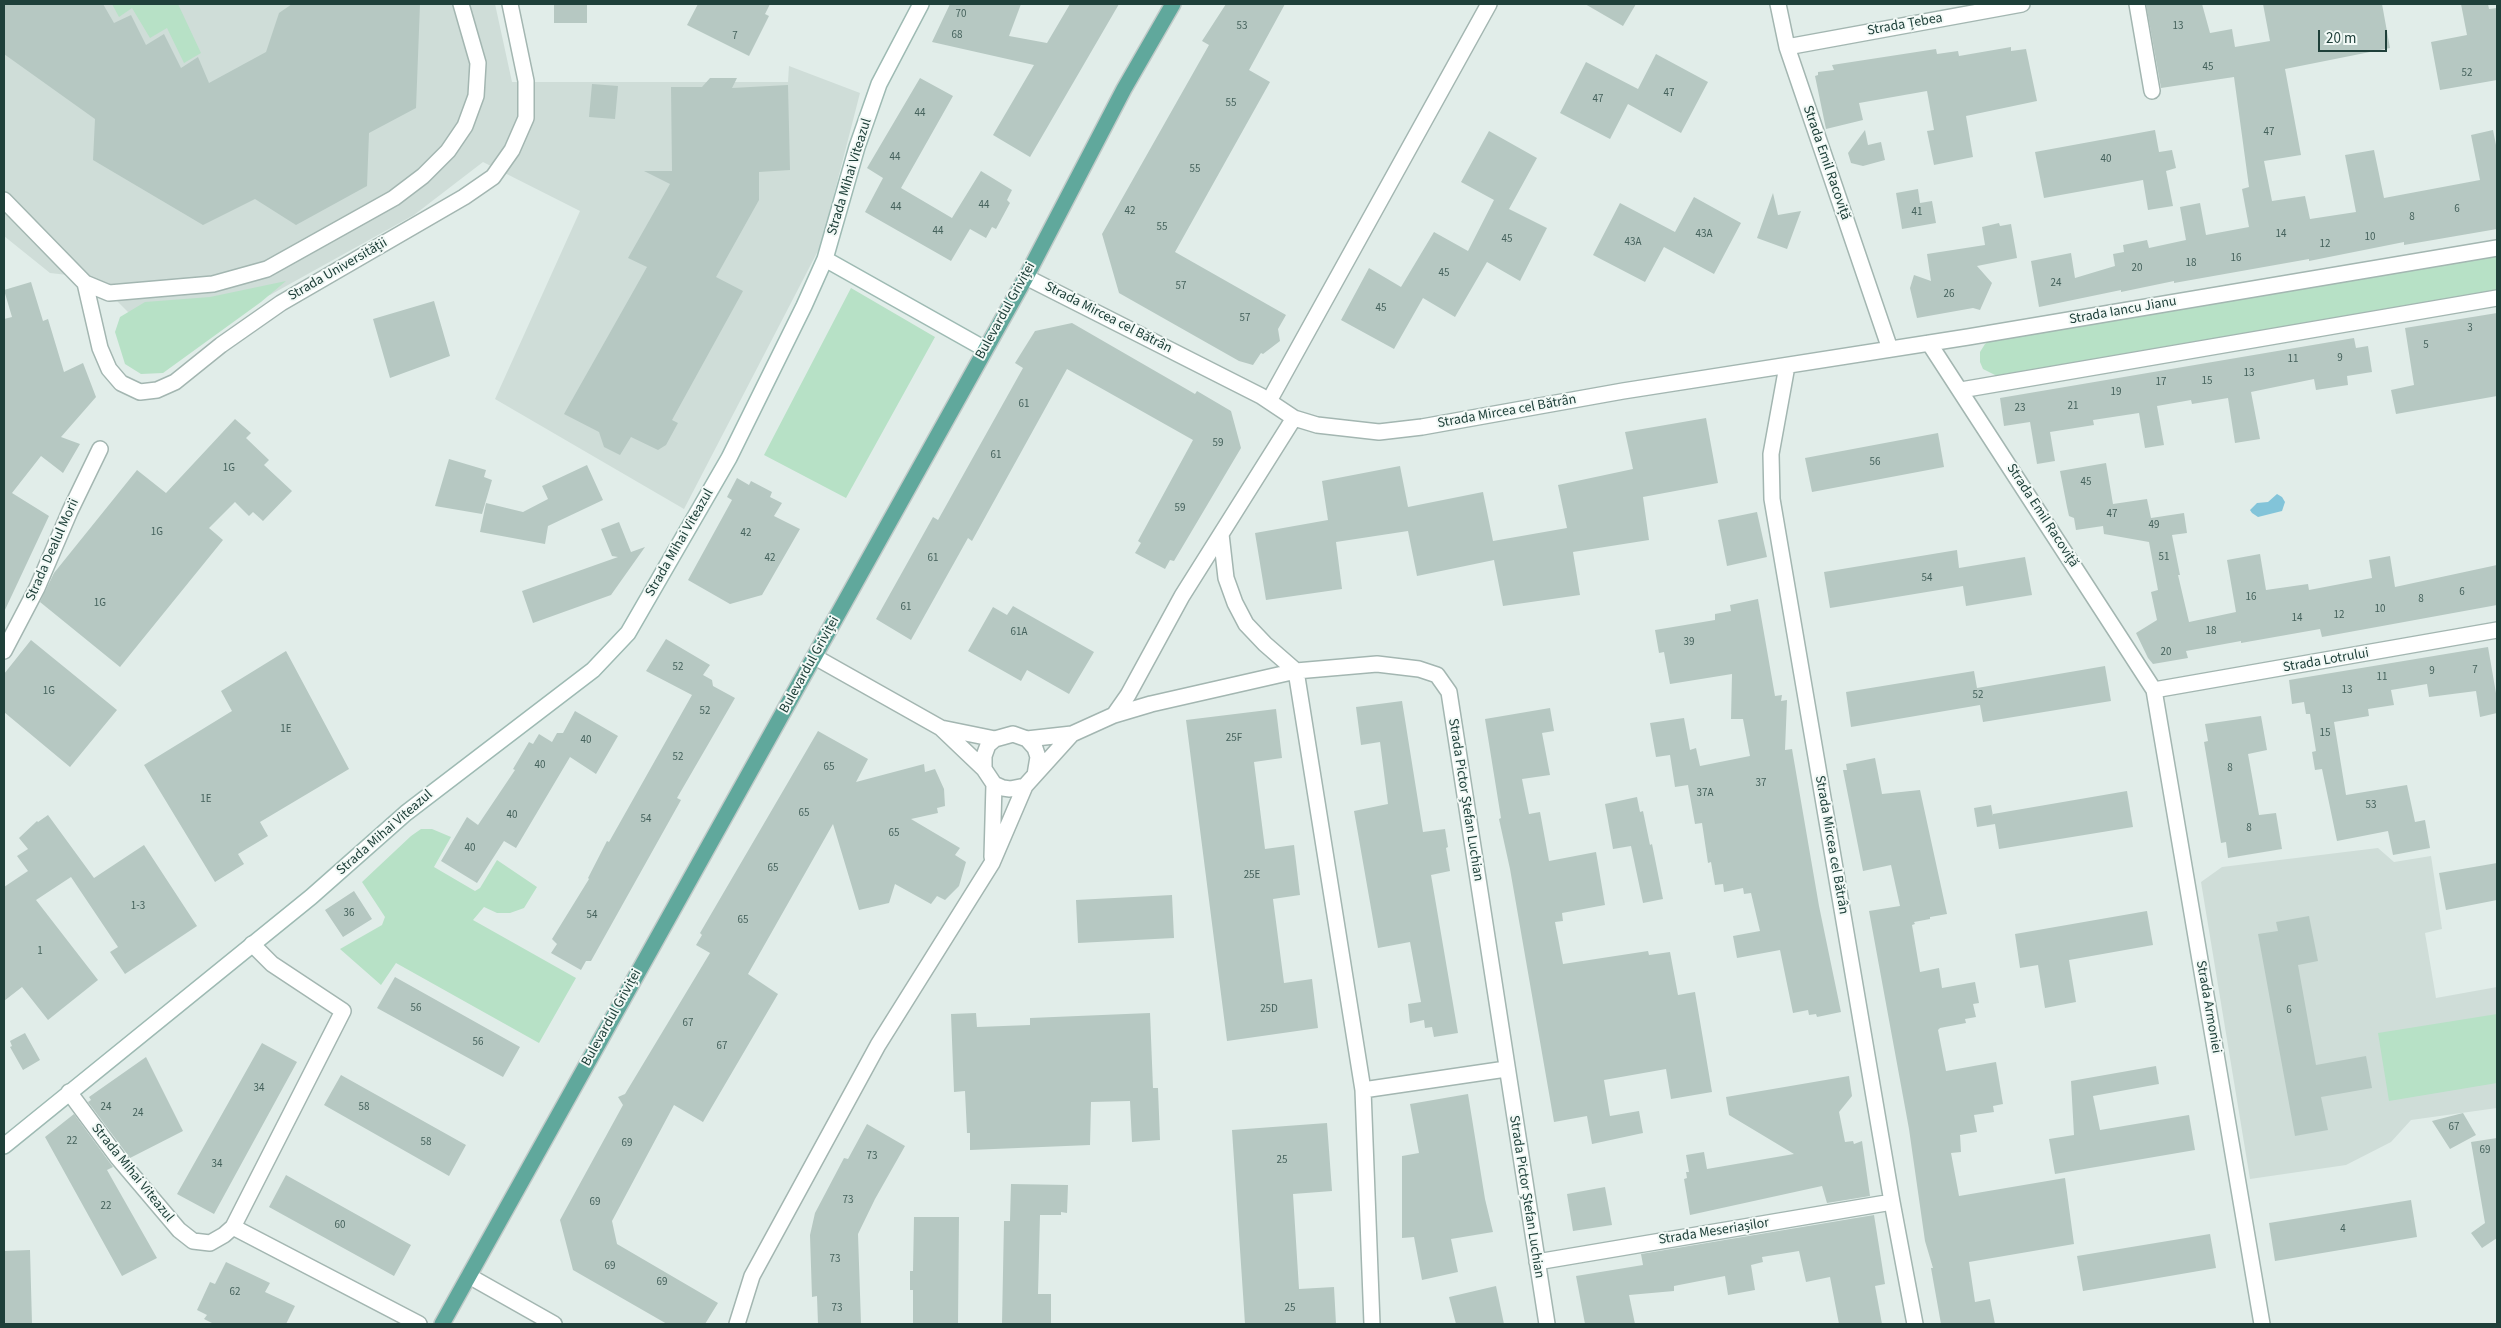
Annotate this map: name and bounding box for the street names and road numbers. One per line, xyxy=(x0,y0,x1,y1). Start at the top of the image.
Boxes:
street label: Strada Țebea xyxy=(1866,10,1944,40)
street label: Strada Emil Racoviță xyxy=(1799,104,1853,222)
street label: Strada Mihai Viteazul xyxy=(824,116,876,238)
street label: Strada Universității xyxy=(285,235,391,305)
street label: Bulevardul Griviței xyxy=(972,260,1040,362)
street label: Strada Mircea cel Bătrân xyxy=(1042,279,1174,357)
street label: Strada Iancu Jianu xyxy=(2068,293,2178,329)
street label: Strada Mircea cel Bătrân xyxy=(1436,392,1578,432)
street label: Strada Emil Racoviță xyxy=(2002,461,2082,571)
street label: Strada Mihai Viteazul xyxy=(642,486,718,600)
street label: Strada Dealul Morii xyxy=(23,496,83,604)
street label: Bulevardul Griviței xyxy=(776,614,844,716)
street label: Strada Lotrului xyxy=(2282,645,2370,677)
street label: Strada Pictor Ștefan Luchian xyxy=(1444,717,1486,883)
street label: Strada Mircea cel Bătrân xyxy=(1811,774,1851,916)
street label: Strada Mihai Viteazul xyxy=(334,787,436,879)
street label: Strada Armoniei xyxy=(2192,959,2224,1055)
street label: Bulevardul Griviței xyxy=(578,967,646,1069)
street label: Strada Pictor Ștefan Luchian xyxy=(1505,1114,1547,1280)
street label: Strada Mihai Viteazul xyxy=(87,1120,177,1226)
street label: Strada Meseriașilor xyxy=(1658,1215,1770,1249)

